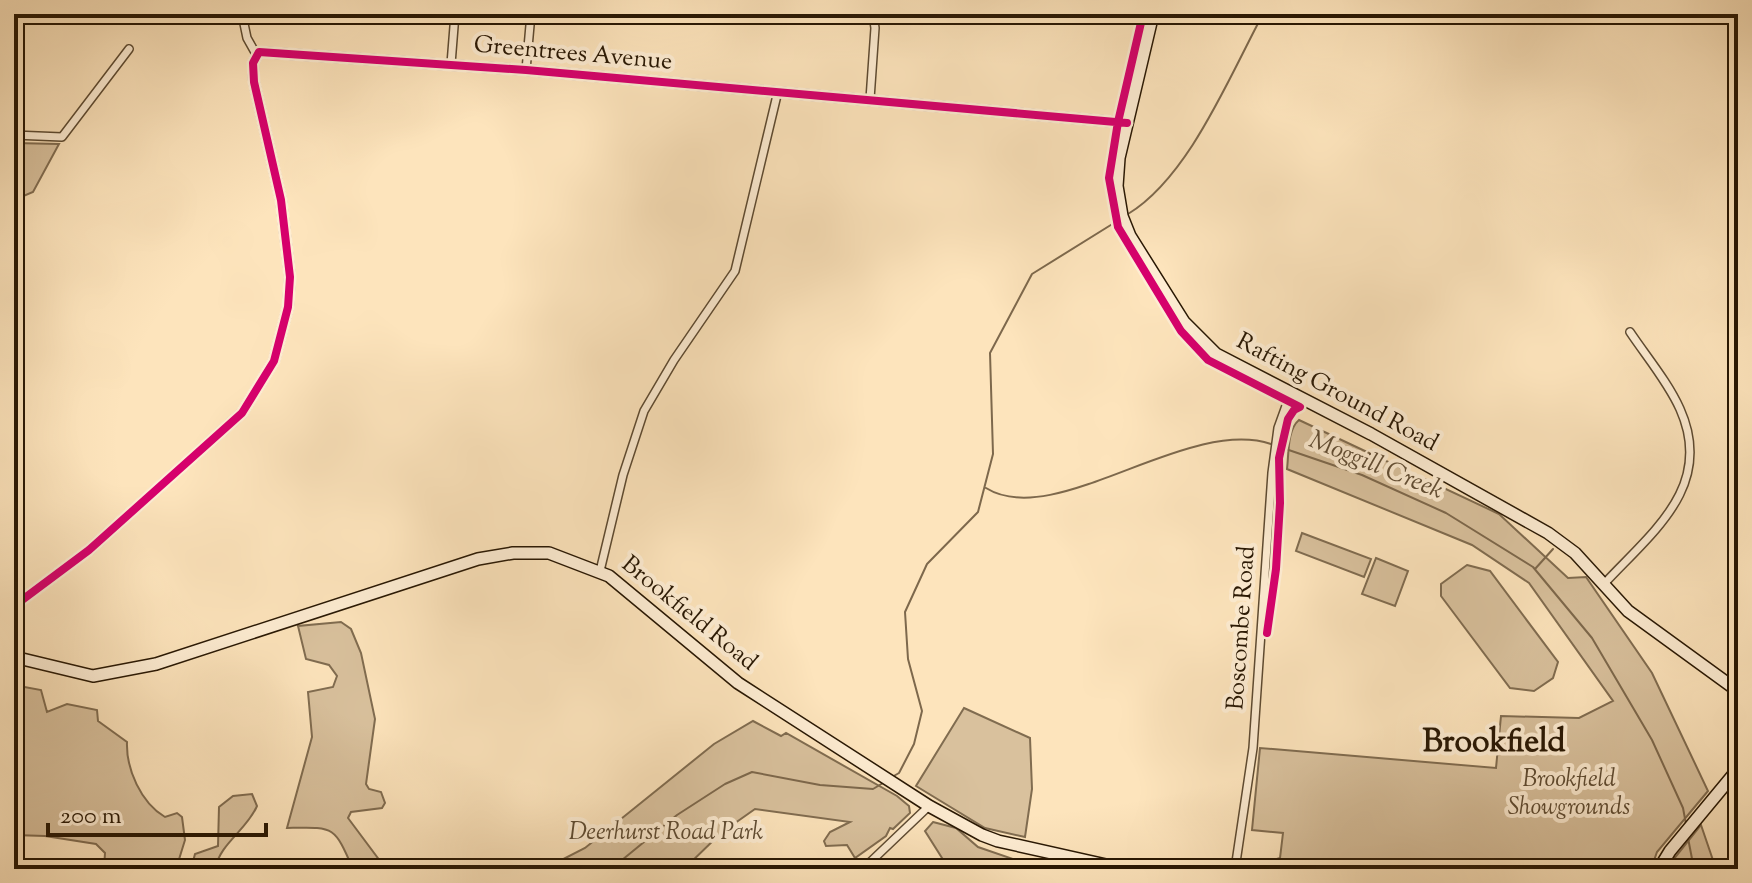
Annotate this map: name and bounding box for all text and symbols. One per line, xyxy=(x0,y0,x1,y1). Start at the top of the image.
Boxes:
street label: Greentrees Avenue xyxy=(472,28,674,80)
street label: Rafting Ground Road xyxy=(1230,325,1444,461)
water label: Moggill Creek xyxy=(1303,422,1449,510)
street label: Boscombe Road xyxy=(1219,544,1265,711)
street label: Brookfield Road xyxy=(614,548,765,680)
district label: Brookfield xyxy=(1422,720,1566,766)
park label: Brookfield Showgrounds xyxy=(1508,763,1630,825)
scale bar xyxy=(48,787,266,837)
text: 200 m xyxy=(60,800,122,834)
park label: Deerhurst Road Park xyxy=(569,816,763,850)

